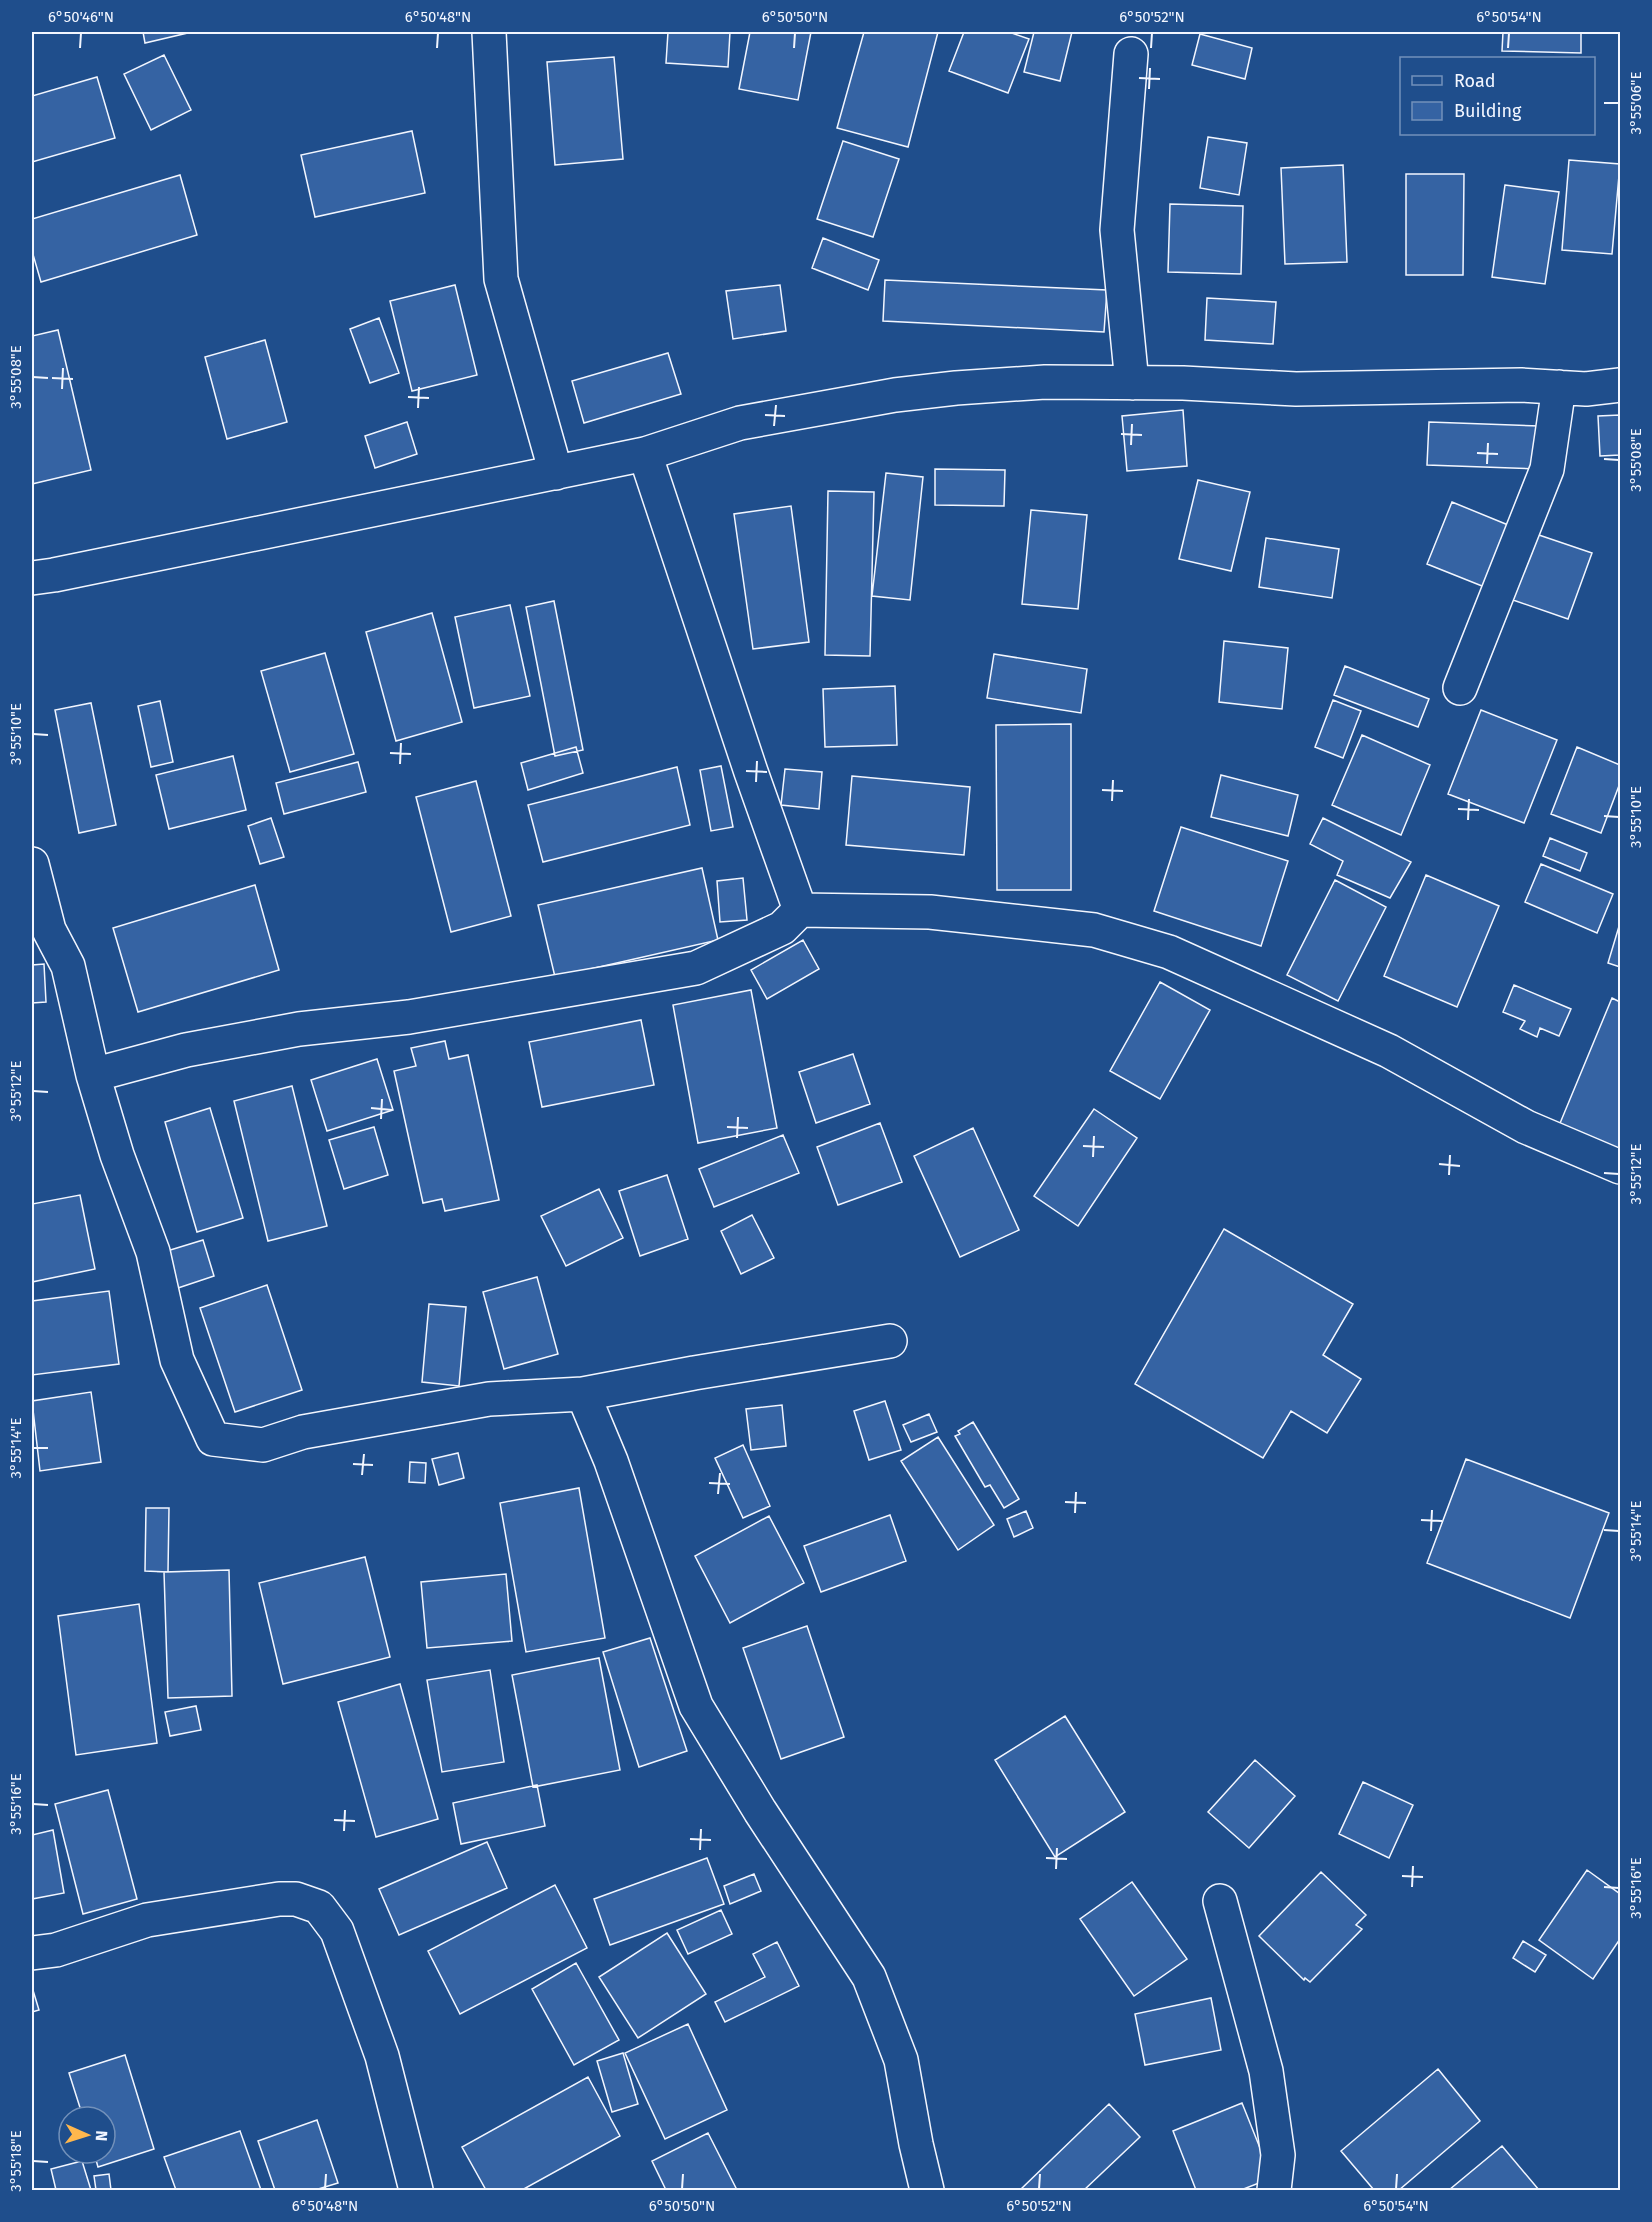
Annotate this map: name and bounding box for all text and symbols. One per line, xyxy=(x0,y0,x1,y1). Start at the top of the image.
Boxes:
text: 6°50'46"N xyxy=(48,8,114,26)
text: 6°50'48"N xyxy=(405,8,471,26)
text: 6°50'50"N xyxy=(762,8,828,26)
text: 6°50'52"N xyxy=(1119,8,1185,26)
text: 6°50'54"N xyxy=(1476,8,1542,26)
legend xyxy=(1400,57,1595,135)
text: Road xyxy=(1454,70,1496,92)
text: 3°55'06"E xyxy=(1627,71,1645,135)
text: Building xyxy=(1454,100,1522,122)
text: 3°55'08"E xyxy=(7,345,25,409)
text: 3°55'08"E xyxy=(1627,428,1645,492)
text: 3°55'10"E xyxy=(7,703,25,765)
text: 3°55'10"E xyxy=(1627,786,1645,848)
text: 3°55'12"E xyxy=(7,1060,25,1122)
text: 3°55'12"E xyxy=(1627,1143,1645,1205)
text: 3°55'14"E xyxy=(7,1418,25,1478)
text: 3°55'14"E xyxy=(1627,1501,1645,1561)
text: 3°55'16"E xyxy=(7,1773,25,1835)
text: 3°55'16"E xyxy=(1627,1857,1645,1919)
north arrow xyxy=(57,2105,117,2165)
text: 3°55'18"E xyxy=(7,2130,25,2192)
text: N xyxy=(92,2130,111,2142)
text: 6°50'48"N xyxy=(292,2197,358,2215)
text: 6°50'50"N xyxy=(649,2197,715,2215)
text: 6°50'52"N xyxy=(1006,2197,1072,2215)
text: 6°50'54"N xyxy=(1363,2197,1429,2215)

